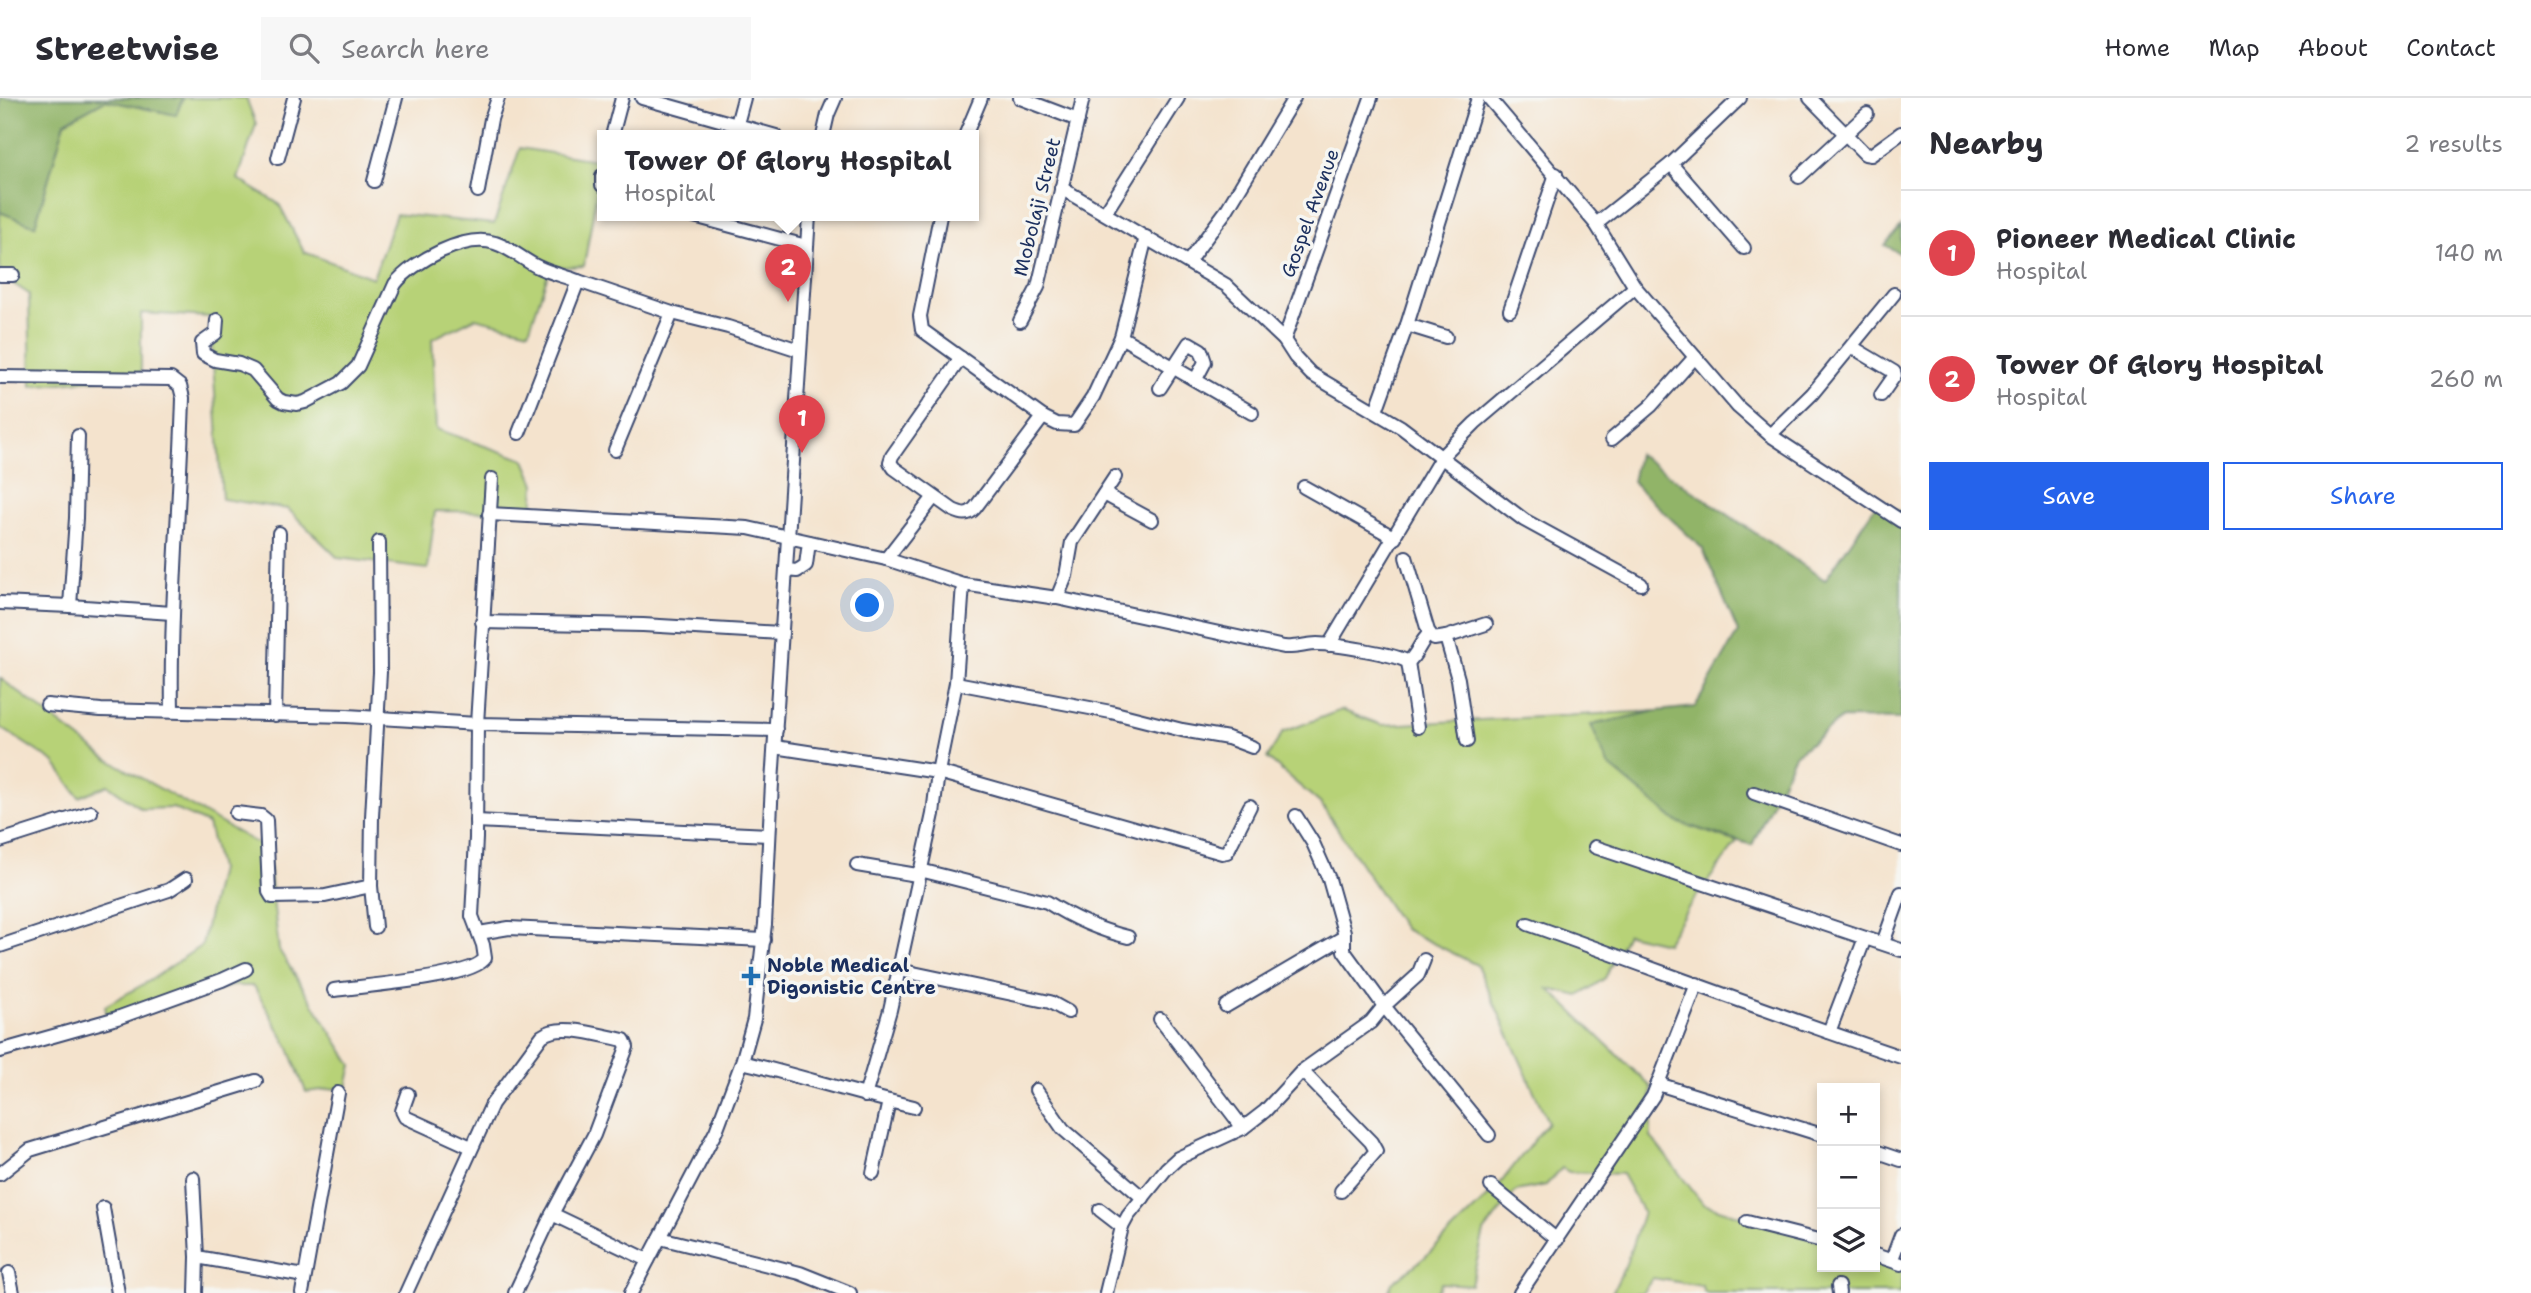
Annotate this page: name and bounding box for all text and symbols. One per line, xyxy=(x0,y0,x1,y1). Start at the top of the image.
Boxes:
search box xyxy=(261,17,751,80)
text: Streetwise xyxy=(35,26,219,71)
icon: search xyxy=(285,29,323,67)
text: Search here xyxy=(341,31,490,66)
text: Home xyxy=(2104,32,2170,64)
text: Map xyxy=(2208,32,2260,64)
text: About xyxy=(2298,32,2368,64)
text: Contact xyxy=(2406,32,2496,64)
text: Nearby xyxy=(1929,123,2044,164)
text: 2 results xyxy=(2404,129,2503,159)
popup xyxy=(597,130,979,221)
street label: Mobolaji Street xyxy=(1008,135,1066,279)
text: Tower Of Glory Hospital xyxy=(624,143,952,178)
street label: Gospel Avenue xyxy=(1275,145,1345,281)
text: Hospital xyxy=(624,178,715,208)
text: Pioneer Medical Clinic xyxy=(1996,221,2296,256)
text: 1 xyxy=(1947,238,1957,268)
text: 140 m xyxy=(2435,238,2503,268)
pin: 2 xyxy=(765,244,811,302)
text: Hospital xyxy=(1996,256,2087,286)
text: Tower Of Glory Hospital xyxy=(1996,347,2324,382)
text: 2 xyxy=(1944,364,1960,394)
text: 260 m xyxy=(2429,364,2503,394)
text: Hospital xyxy=(1996,382,2087,412)
pin: 1 xyxy=(779,395,825,453)
button: Save xyxy=(1929,462,2209,530)
button: Share xyxy=(2223,462,2503,530)
your location xyxy=(850,588,884,622)
place label: Noble Medical Digonistic Centre xyxy=(767,953,936,1000)
marker: Noble Medical Digonistic Centre xyxy=(741,966,761,986)
map controls xyxy=(1817,1083,1880,1272)
button: + xyxy=(1817,1083,1880,1146)
button: − xyxy=(1817,1146,1880,1209)
button: layers xyxy=(1817,1209,1880,1272)

